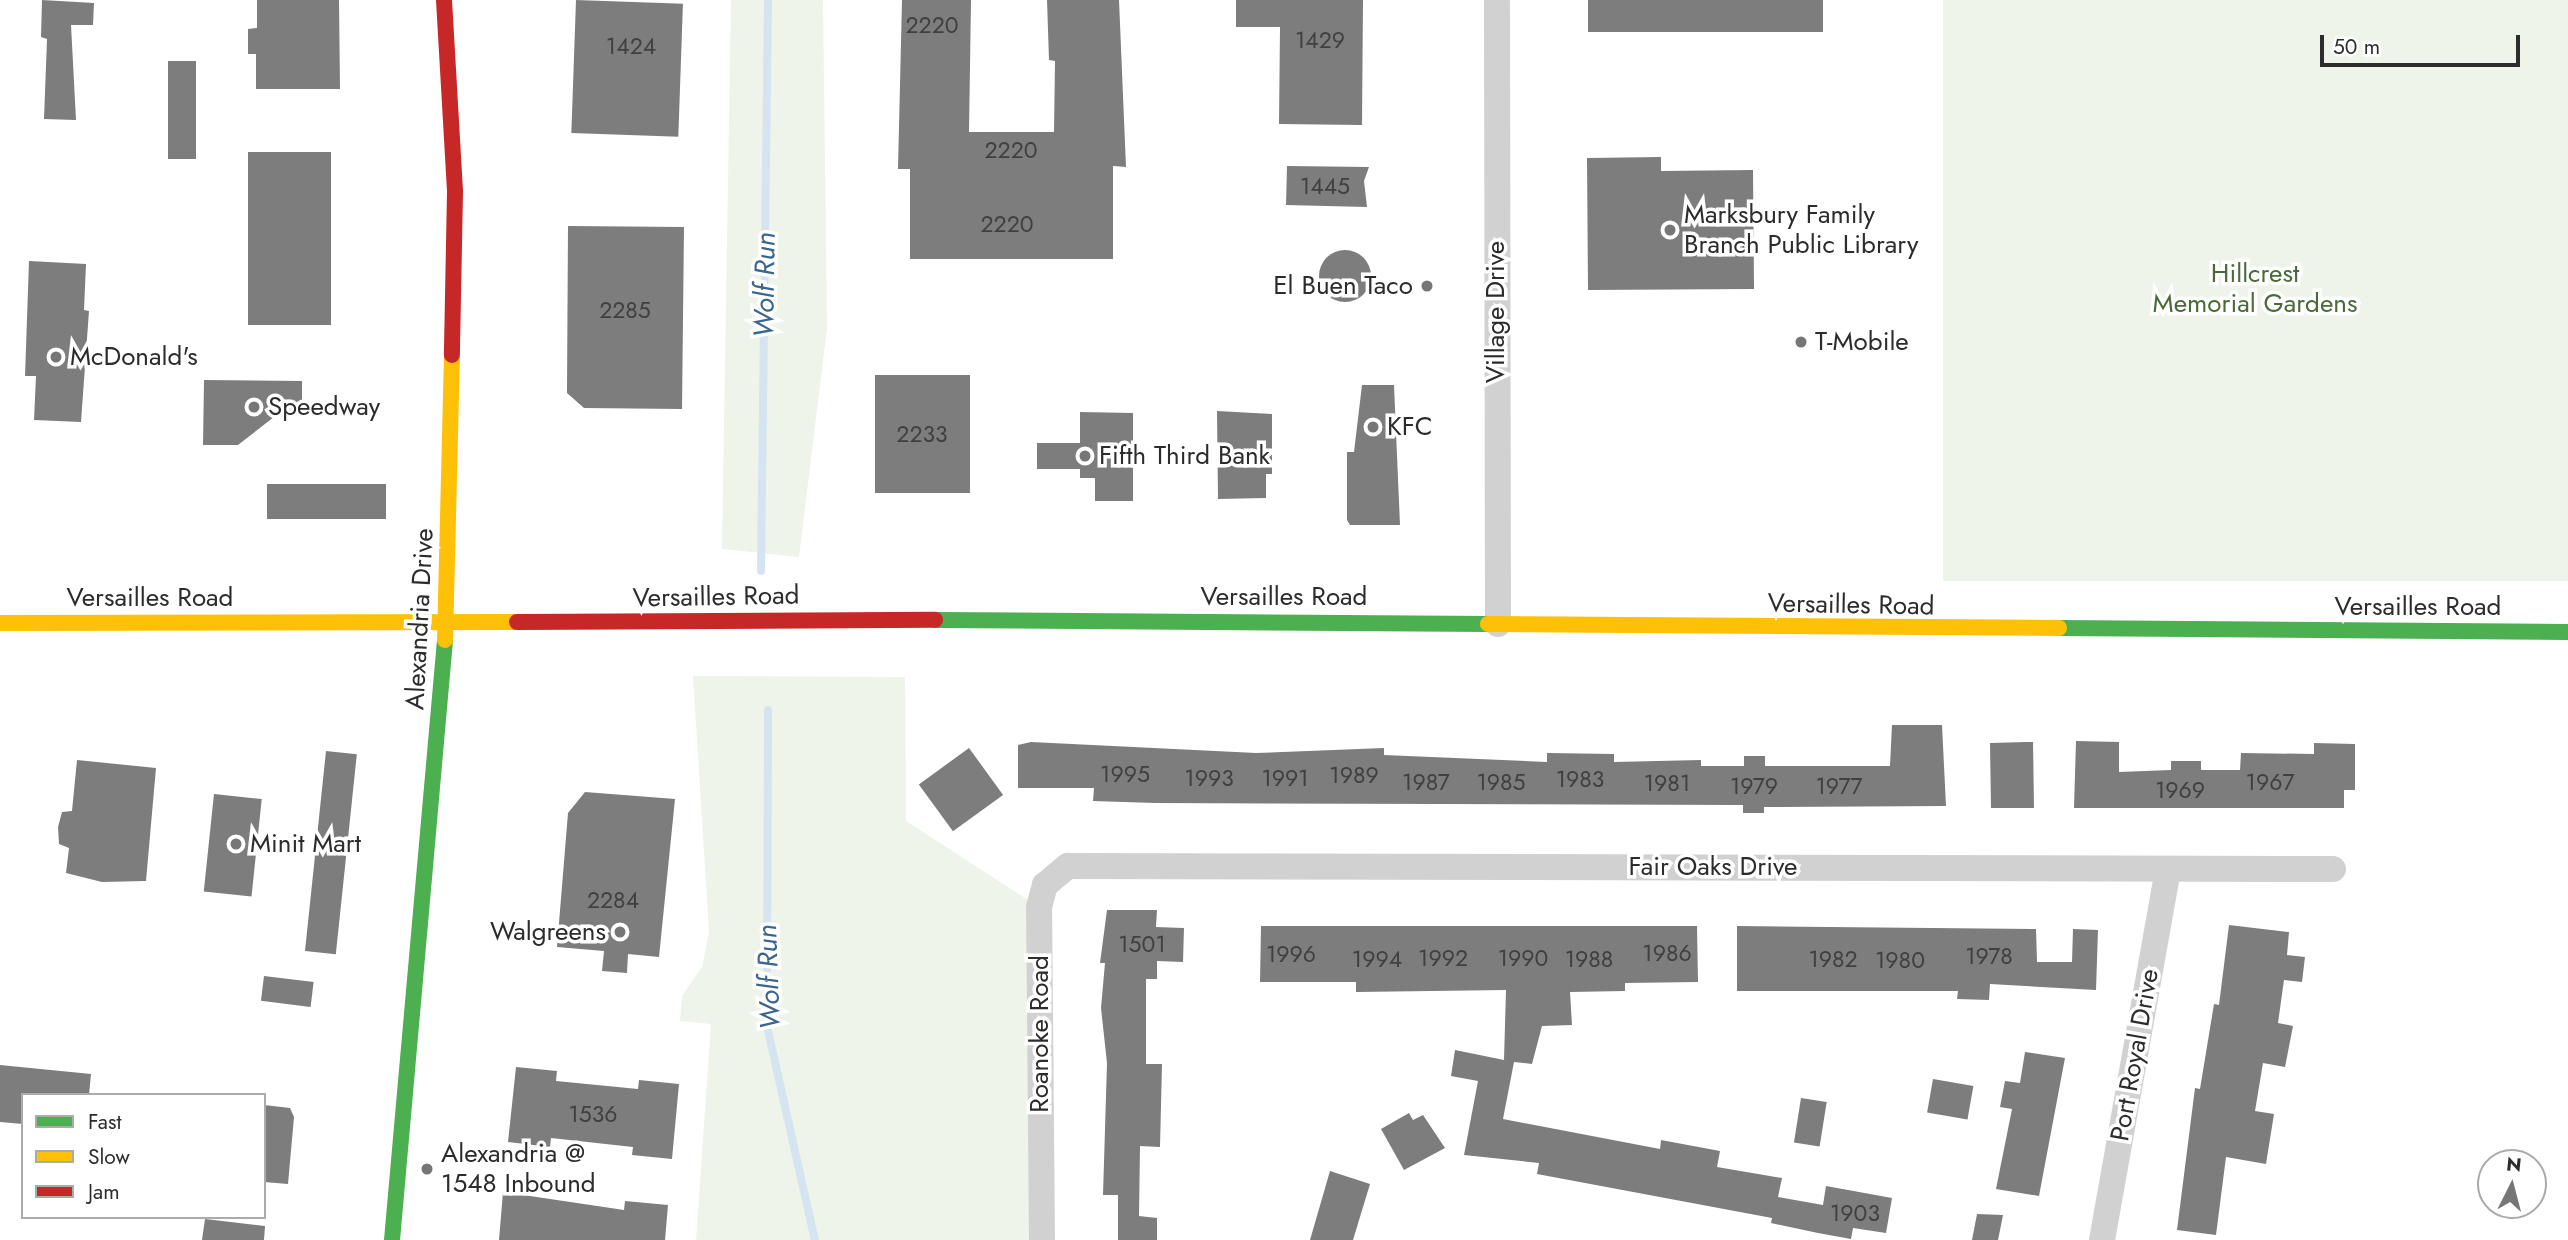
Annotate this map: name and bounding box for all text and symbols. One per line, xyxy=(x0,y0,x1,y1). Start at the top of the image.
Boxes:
house number: 2220 xyxy=(905,11,959,39)
scale bar xyxy=(2323,21,2522,65)
house number: 1429 xyxy=(1295,26,1345,54)
house number: 1424 xyxy=(606,32,656,60)
text: 50 m xyxy=(2333,32,2380,62)
house number: 2220 xyxy=(984,136,1038,164)
house number: 1445 xyxy=(1300,172,1350,200)
place label: Marksbury Family Branch Public Library xyxy=(1684,199,1918,260)
house number: 2220 xyxy=(980,210,1034,238)
marker: Marksbury Family Branch Public Library xyxy=(1662,222,1678,238)
water label: Wolf Run xyxy=(747,232,783,338)
street label: Village Drive xyxy=(1480,241,1512,383)
park label: Hillcrest Memorial Gardens xyxy=(2153,258,2357,320)
place label: El Buen Taco xyxy=(1273,270,1413,302)
marker: El Buen Taco xyxy=(1419,278,1435,294)
house number: 2285 xyxy=(599,296,651,324)
place label: T-Mobile xyxy=(1815,326,1909,358)
marker: T-Mobile xyxy=(1793,334,1809,350)
place label: McDonald's xyxy=(70,341,198,373)
marker: McDonald's xyxy=(48,349,64,365)
place label: Speedway xyxy=(268,391,380,423)
marker: Speedway xyxy=(246,399,262,415)
place label: KFC xyxy=(1387,411,1432,443)
marker: KFC xyxy=(1365,419,1381,435)
house number: 2233 xyxy=(896,420,948,448)
place label: Fifth Third Bank xyxy=(1099,440,1270,472)
marker: Fifth Third Bank xyxy=(1077,448,1093,464)
street label: Alexandria Drive xyxy=(400,527,440,711)
street label: Versailles Road xyxy=(632,580,800,614)
street label: Versailles Road xyxy=(1201,581,1367,613)
street label: Versailles Road xyxy=(67,582,233,614)
street label: Versailles Road xyxy=(1767,588,1935,622)
street label: Versailles Road xyxy=(2335,591,2501,623)
house number: 1995 xyxy=(1100,760,1150,788)
house number: 1989 xyxy=(1329,761,1379,789)
house number: 1993 xyxy=(1184,764,1234,792)
house number: 1991 xyxy=(1261,764,1309,792)
house number: 1983 xyxy=(1556,765,1604,793)
house number: 1987 xyxy=(1402,768,1450,796)
house number: 1985 xyxy=(1476,768,1526,796)
house number: 1967 xyxy=(2246,768,2294,796)
house number: 1981 xyxy=(1644,769,1690,797)
house number: 1979 xyxy=(1730,772,1778,800)
house number: 1977 xyxy=(1815,772,1863,800)
house number: 1969 xyxy=(2155,776,2205,804)
place label: Minit Mart xyxy=(250,828,361,860)
marker: Minit Mart xyxy=(228,836,244,852)
street label: Fair Oaks Drive xyxy=(1629,851,1797,883)
house number: 2284 xyxy=(587,886,639,914)
place label: Walgreens xyxy=(490,916,606,948)
marker: Walgreens xyxy=(612,924,628,940)
water label: Wolf Run xyxy=(750,924,788,1030)
house number: 1501 xyxy=(1118,930,1166,958)
house number: 1986 xyxy=(1642,939,1692,967)
house number: 1996 xyxy=(1266,940,1316,968)
house number: 1978 xyxy=(1965,942,2013,970)
house number: 1992 xyxy=(1418,944,1468,972)
house number: 1990 xyxy=(1498,944,1548,972)
house number: 1994 xyxy=(1352,945,1402,973)
house number: 1988 xyxy=(1565,945,1613,973)
house number: 1982 xyxy=(1808,945,1858,973)
house number: 1980 xyxy=(1875,946,1925,974)
street label: Roanoke Road xyxy=(1024,955,1056,1113)
street label: Port Royal Drive xyxy=(2104,966,2166,1144)
legend xyxy=(21,1093,266,1219)
house number: 1536 xyxy=(568,1100,618,1128)
text: Fast xyxy=(88,1107,121,1137)
place label: Alexandria @ 1548 Inbound xyxy=(441,1138,596,1200)
text: Slow xyxy=(88,1142,130,1172)
north arrow xyxy=(2477,1149,2547,1219)
text: N xyxy=(2505,1150,2523,1179)
marker: Alexandria @ 1548 Inbound xyxy=(419,1161,435,1177)
text: Jam xyxy=(88,1177,120,1207)
house number: 1903 xyxy=(1830,1199,1880,1227)

